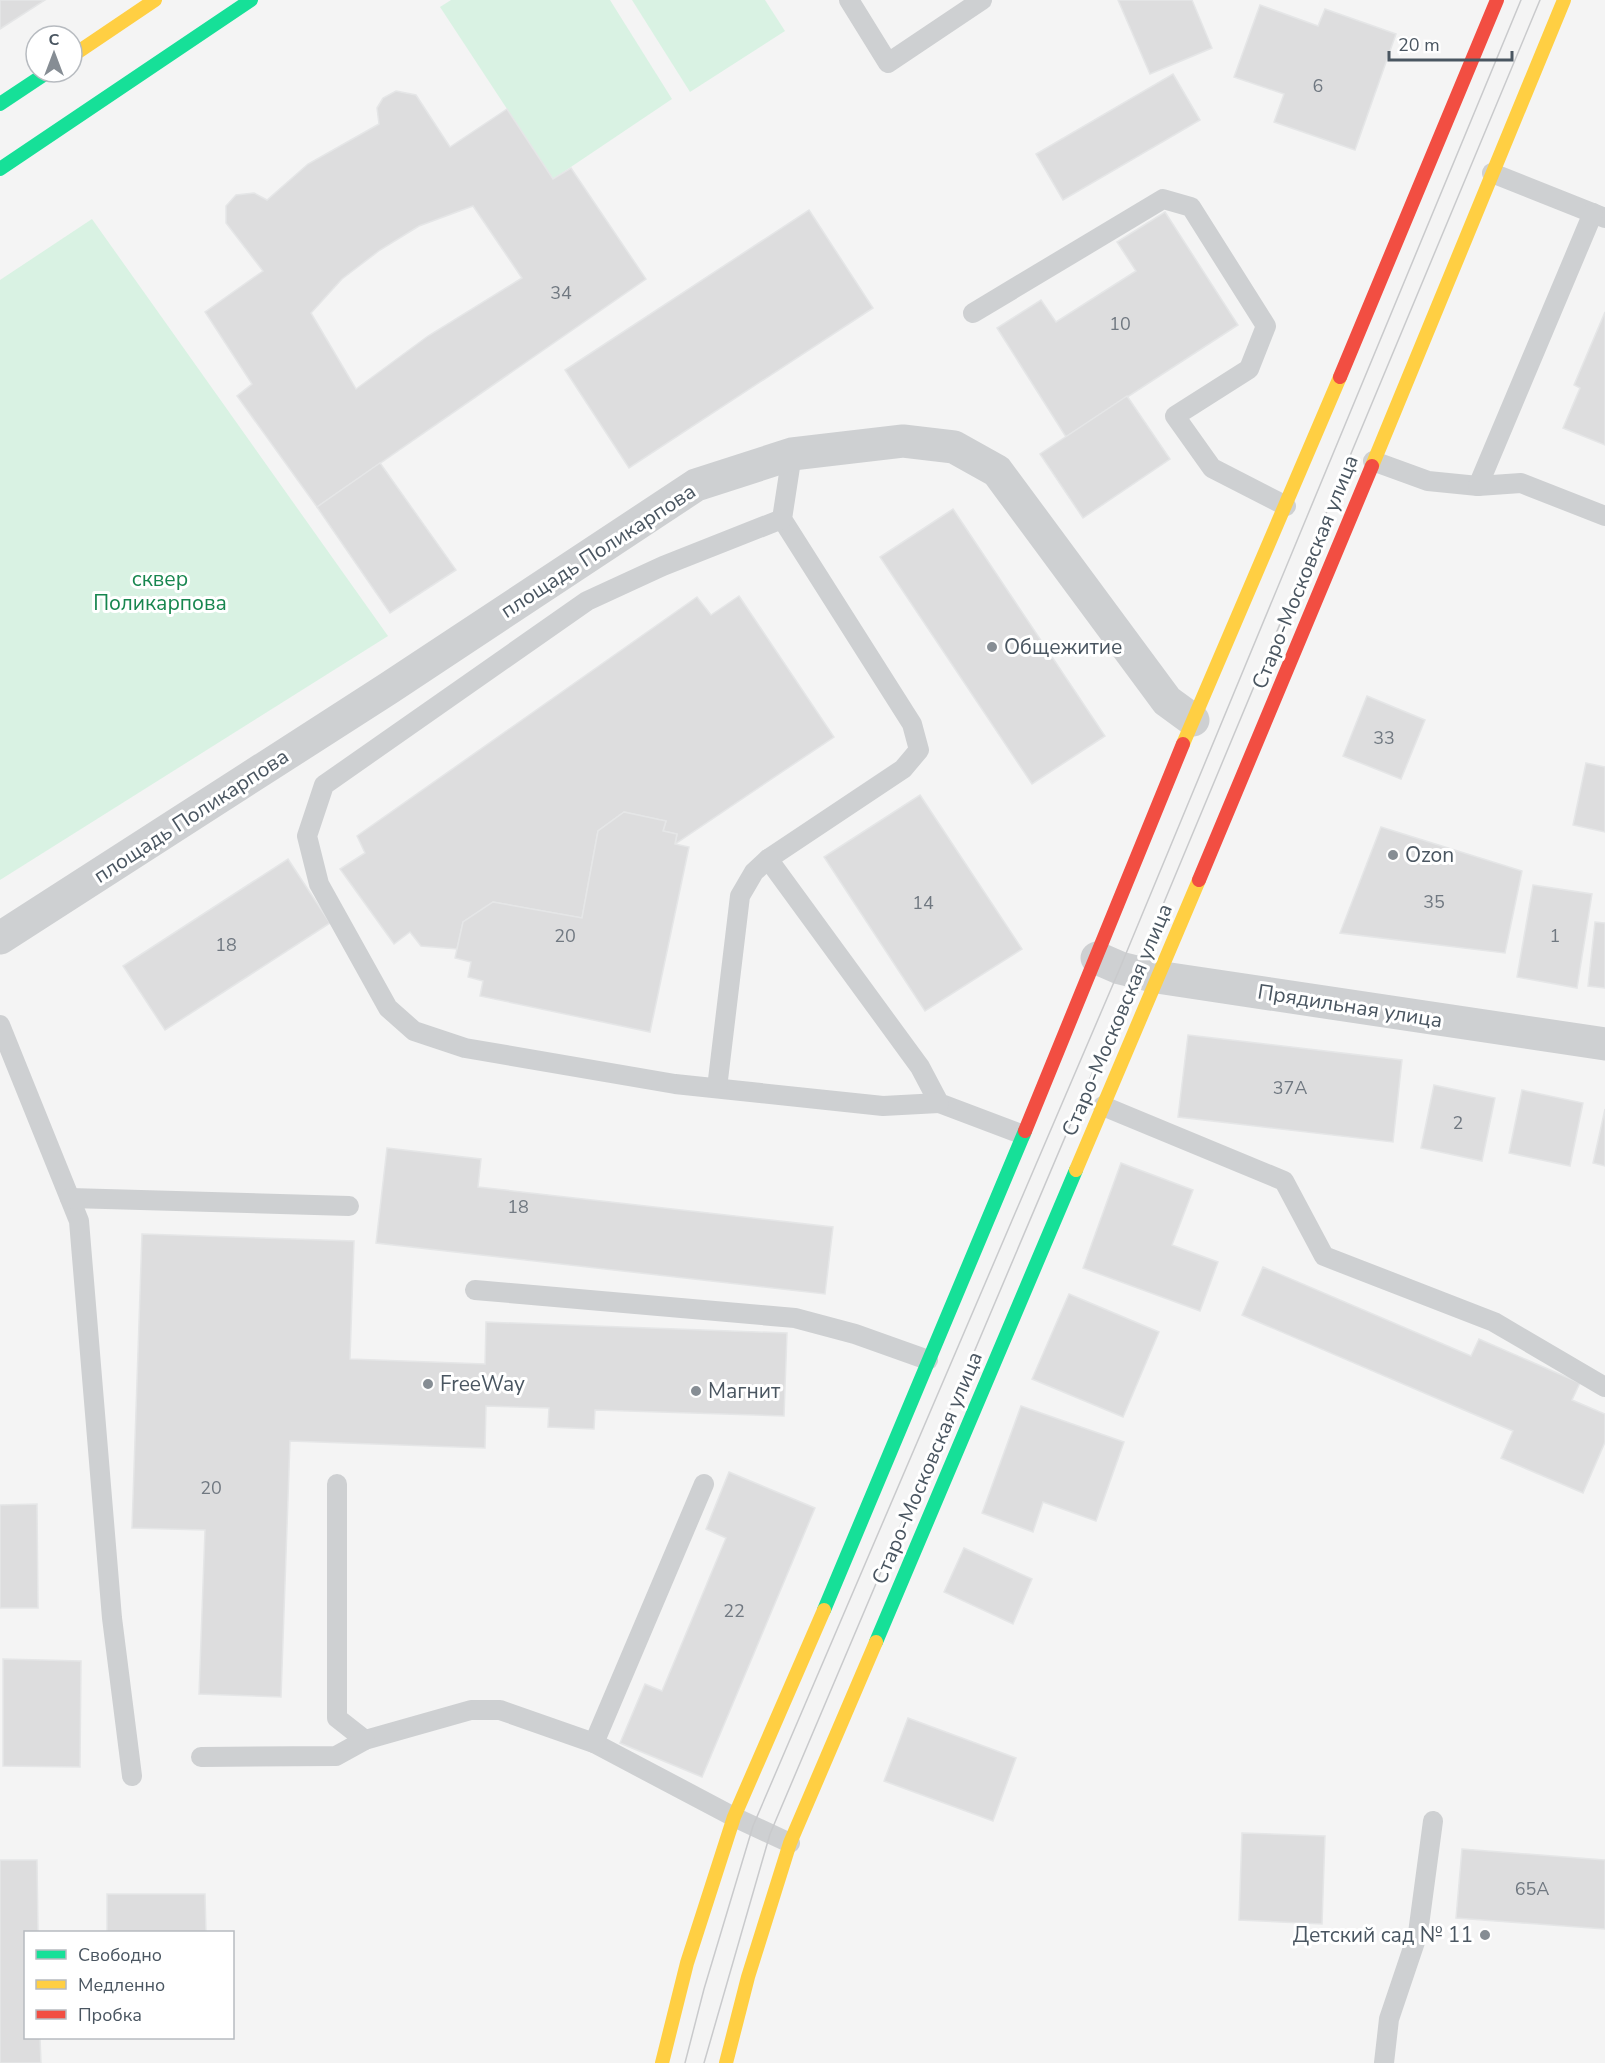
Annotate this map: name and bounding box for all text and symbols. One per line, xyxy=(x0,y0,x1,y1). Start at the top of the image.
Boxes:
north arrow xyxy=(24,24,84,84)
scale bar xyxy=(1389,24,1512,62)
text: С xyxy=(49,29,60,51)
text: 20 m xyxy=(1398,33,1440,57)
house number: 6 xyxy=(1313,74,1323,98)
house number: 34 xyxy=(550,281,572,305)
house number: 10 xyxy=(1109,312,1131,336)
street label: Старо-Московская улица xyxy=(1245,451,1365,693)
street label: площадь Поликарпова xyxy=(495,477,701,625)
park label: сквер Поликарпова xyxy=(93,565,227,617)
place label: Общежитие xyxy=(1004,633,1122,661)
marker: Общежитие xyxy=(985,640,999,654)
house number: 33 xyxy=(1373,726,1395,750)
street label: площадь Поликарпова xyxy=(88,742,294,890)
place label: Ozon xyxy=(1405,841,1454,869)
marker: Ozon xyxy=(1386,848,1400,862)
house number: 35 xyxy=(1423,890,1445,914)
house number: 14 xyxy=(912,891,934,915)
street label: Старо-Московская улица xyxy=(1055,899,1179,1141)
house number: 20 xyxy=(554,924,576,948)
house number: 1 xyxy=(1550,924,1560,948)
house number: 18 xyxy=(215,933,237,957)
street label: Прядильная улица xyxy=(1256,978,1444,1034)
house number: 37А xyxy=(1273,1076,1307,1100)
house number: 2 xyxy=(1453,1111,1463,1135)
house number: 18 xyxy=(507,1195,529,1219)
street label: Старо-Московская улица xyxy=(865,1347,989,1589)
place label: FreeWay xyxy=(440,1370,525,1398)
marker: FreeWay xyxy=(421,1377,435,1391)
place label: Магнит xyxy=(708,1377,781,1405)
marker: Магнит xyxy=(689,1384,703,1398)
house number: 20 xyxy=(200,1476,222,1500)
house number: 22 xyxy=(723,1599,745,1623)
house number: 65А xyxy=(1515,1877,1549,1901)
place label: Детский сад № 11 xyxy=(1293,1921,1473,1949)
marker: Детский сад № 11 xyxy=(1478,1928,1492,1942)
legend xyxy=(24,1931,234,2039)
text: Свободно xyxy=(78,1943,162,1967)
text: Медленно xyxy=(78,1973,165,1997)
text: Пробка xyxy=(78,2003,142,2027)

